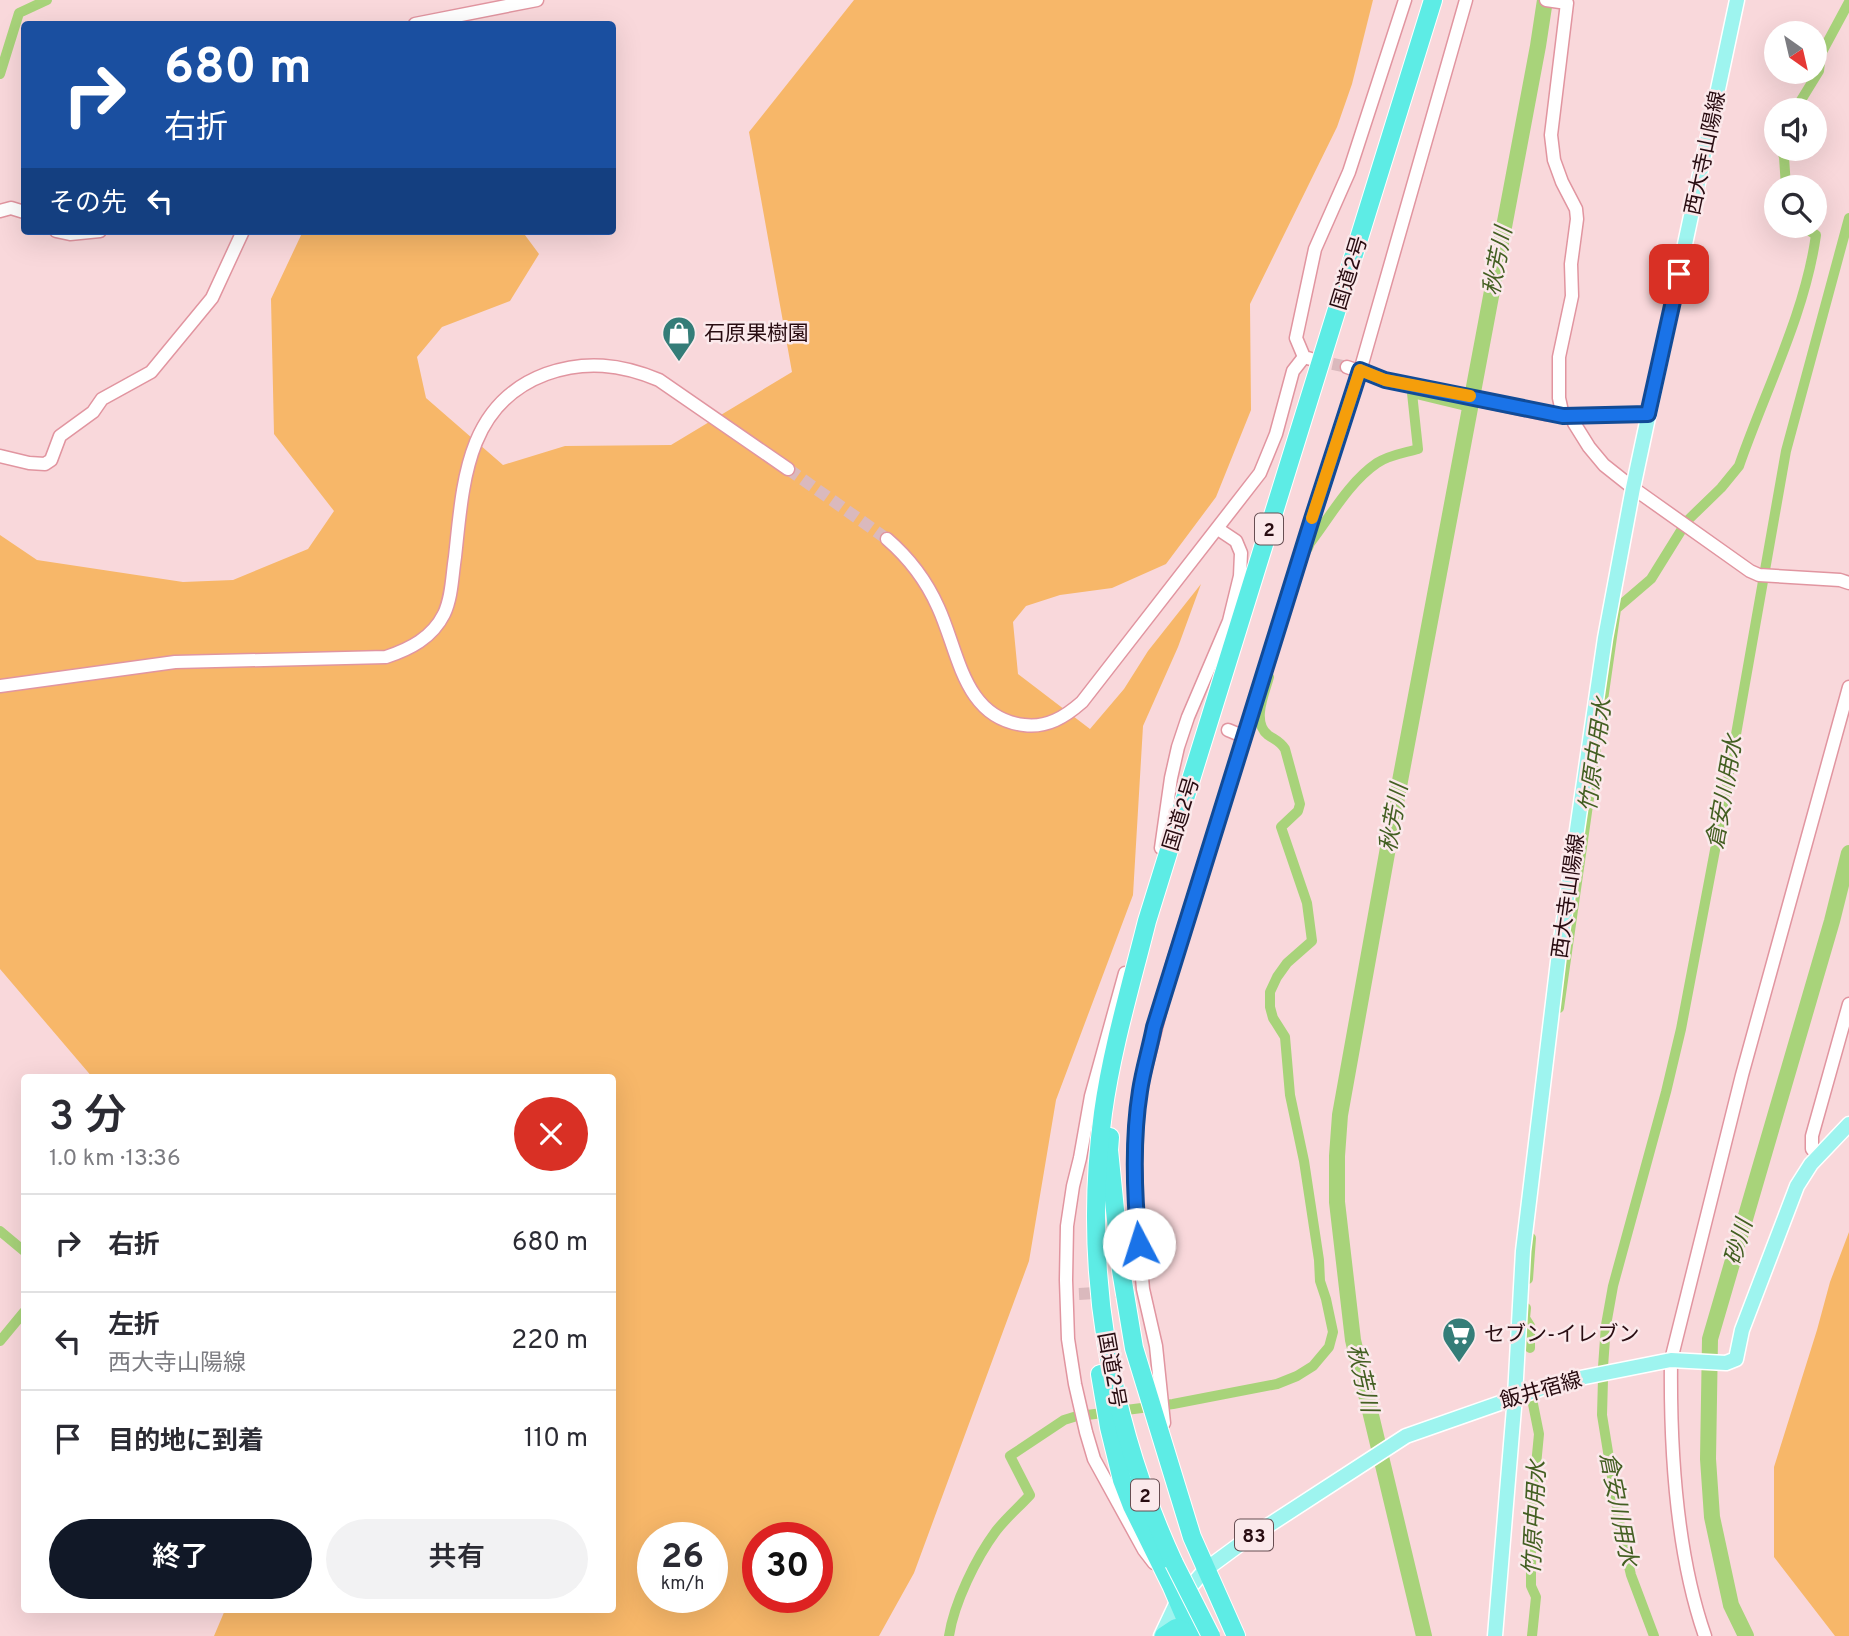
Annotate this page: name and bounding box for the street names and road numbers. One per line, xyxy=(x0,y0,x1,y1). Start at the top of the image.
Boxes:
street label: 西大寺山陽線 xyxy=(1680,89,1733,218)
street label: 国道2号 xyxy=(1326,233,1374,314)
road number: 2 xyxy=(1255,514,1283,544)
street label: 国道2号 xyxy=(1158,774,1206,855)
street label: 西大寺山陽線 xyxy=(1547,832,1592,960)
street label: 国道2号 xyxy=(1091,1331,1130,1410)
street label: 飯井宿線 xyxy=(1497,1367,1586,1416)
road number: 2 xyxy=(1131,1480,1159,1511)
road number: 83 xyxy=(1235,1520,1273,1550)

